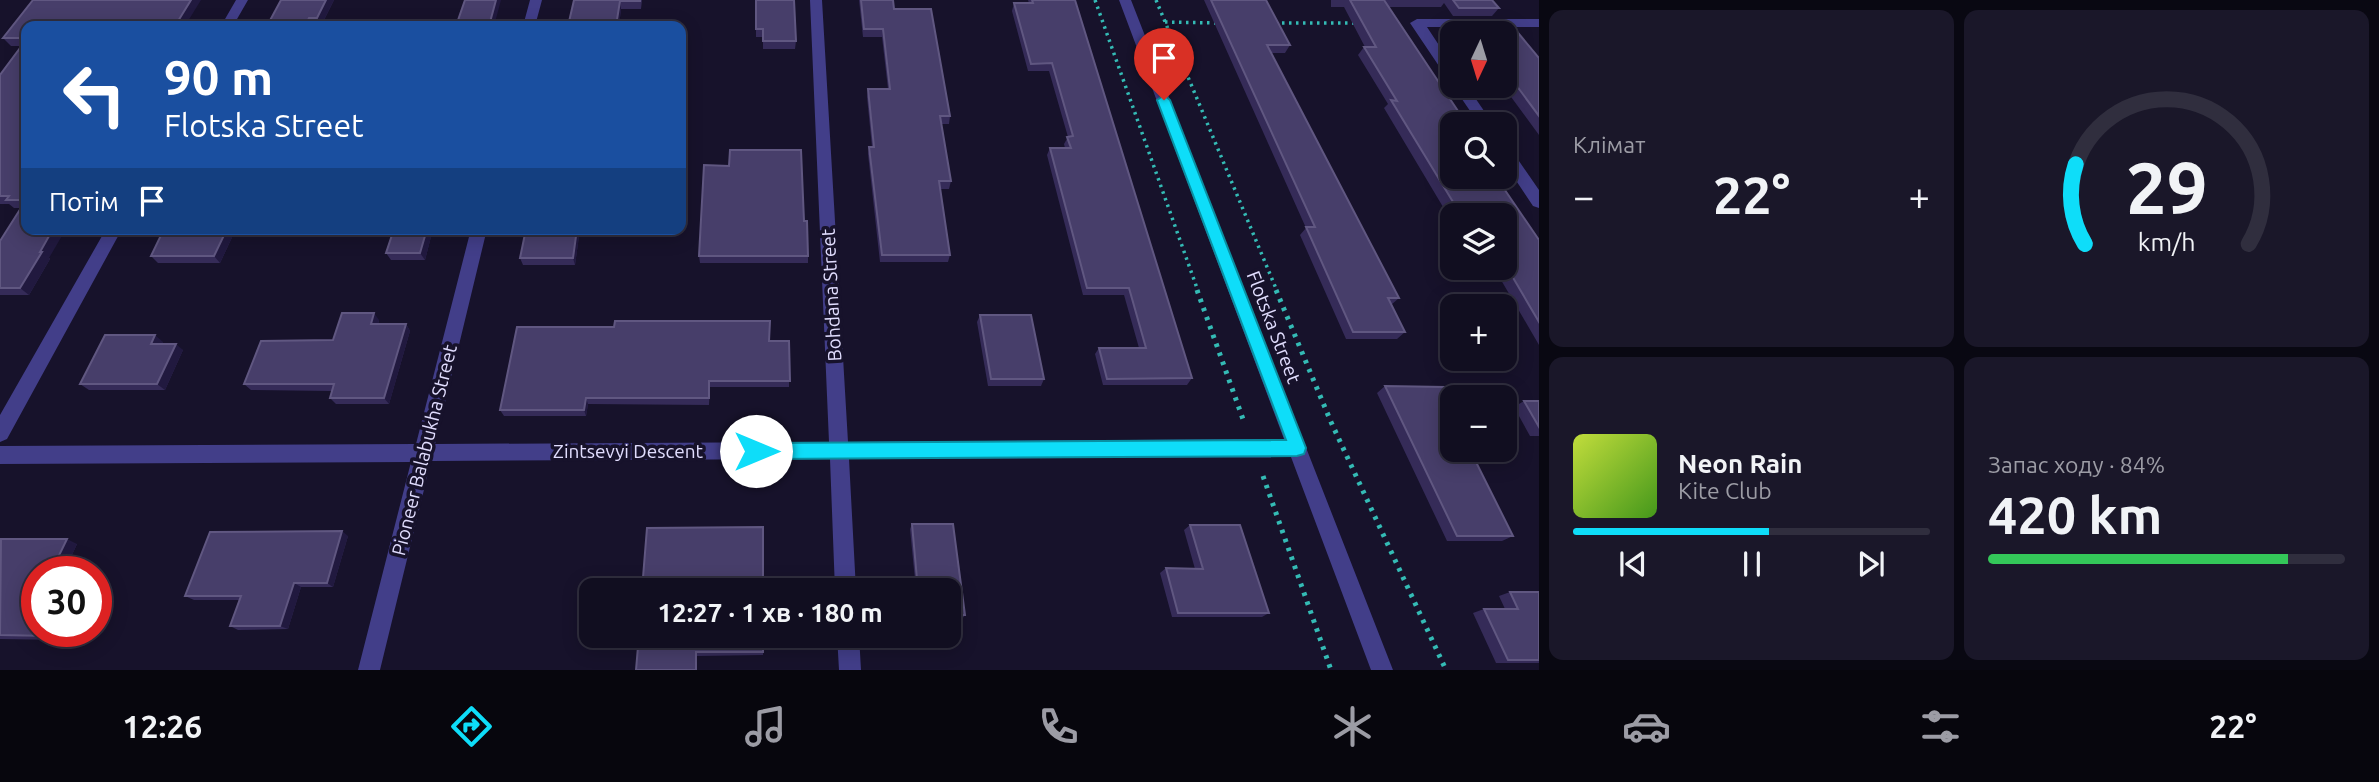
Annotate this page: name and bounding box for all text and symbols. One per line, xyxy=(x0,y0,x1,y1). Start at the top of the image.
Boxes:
north arrow xyxy=(1440,21,1517,98)
map controls xyxy=(1440,21,1517,462)
pin xyxy=(1134,28,1194,100)
icon: arrive xyxy=(1145,39,1183,77)
icon: left xyxy=(49,49,140,140)
text: 90 m xyxy=(164,49,273,104)
text: Flotska Street xyxy=(164,107,364,143)
button: search xyxy=(1440,112,1517,189)
text: Клімат xyxy=(1573,132,1645,157)
text: 29 xyxy=(2125,147,2208,229)
text: 22° xyxy=(1713,166,1790,224)
text: − xyxy=(1573,175,1594,217)
text: + xyxy=(1909,175,1930,217)
icon: arrive xyxy=(133,182,171,220)
text: Потім xyxy=(49,187,119,216)
button: layers xyxy=(1440,203,1517,280)
street label: Bohdana Street xyxy=(817,228,845,362)
text: km/h xyxy=(2138,228,2195,256)
street label: Flotska Street xyxy=(1242,268,1306,387)
button: + xyxy=(1440,294,1517,371)
street label: Pioneer Balabukha Street xyxy=(387,342,461,558)
button: − xyxy=(1440,385,1517,462)
position arrow xyxy=(719,414,793,488)
street label: Zintsevyi Descent xyxy=(553,440,704,462)
text: Neon Rain xyxy=(1678,449,1803,478)
text: Запас ходу · 84% xyxy=(1988,452,2165,477)
text: Kite Club xyxy=(1678,478,1772,503)
text: 420 km xyxy=(1988,486,2162,544)
icon: previous xyxy=(1614,545,1652,583)
icon: pause xyxy=(1733,545,1771,583)
icon: next xyxy=(1852,545,1890,583)
speed limit sign: 30 xyxy=(21,556,112,647)
text: 12:27 · 1 хв · 180 m xyxy=(657,598,883,627)
icon: directions xyxy=(447,702,496,751)
icon: music xyxy=(741,702,790,751)
icon: phone xyxy=(1034,702,1083,751)
icon: climate xyxy=(1328,702,1377,751)
icon: car xyxy=(1622,702,1671,751)
icon: filters xyxy=(1916,702,1965,751)
text: 12:26 xyxy=(122,708,202,744)
text: 22° xyxy=(2209,708,2257,744)

